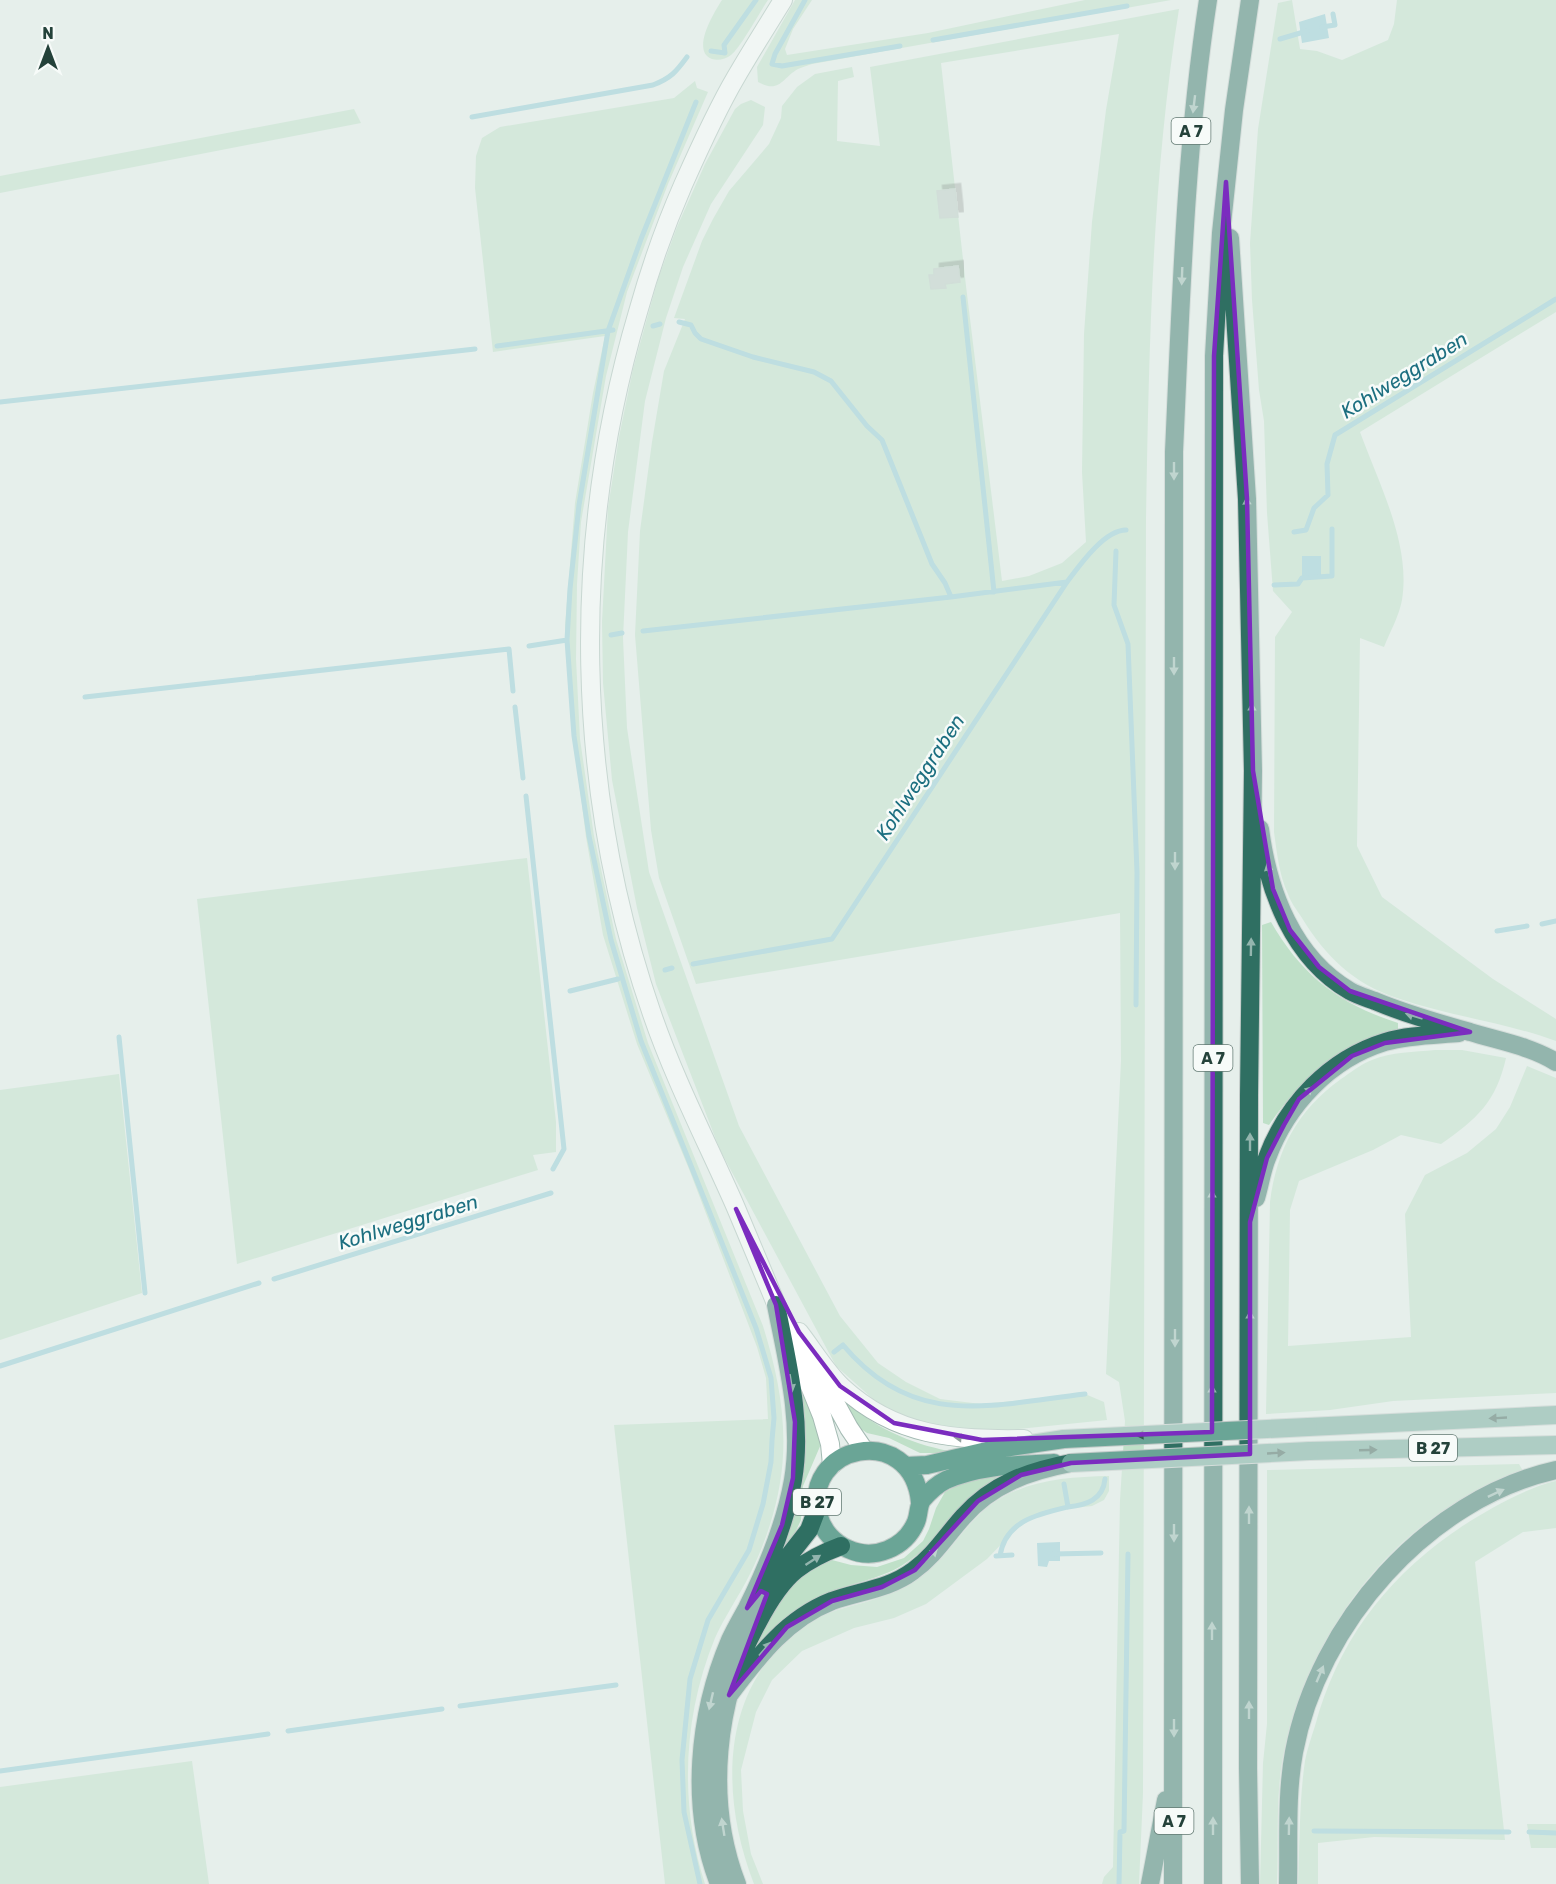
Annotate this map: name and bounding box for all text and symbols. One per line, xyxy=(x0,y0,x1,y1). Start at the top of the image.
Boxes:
north arrow xyxy=(18,18,78,78)
text: N xyxy=(42,24,54,43)
one-way arrow xyxy=(1189,94,1199,113)
road number: A 7 xyxy=(1172,118,1210,144)
one-way arrow xyxy=(1177,266,1186,285)
water label: Kohlweggraben xyxy=(1336,326,1472,424)
one-way arrow xyxy=(1169,461,1179,480)
one-way arrow xyxy=(1242,497,1251,516)
one-way arrow xyxy=(1169,656,1179,675)
one-way arrow xyxy=(1247,703,1257,722)
water label: Kohlweggraben xyxy=(870,710,970,844)
one-way arrow xyxy=(1170,851,1180,870)
one-way arrow xyxy=(1264,862,1273,881)
one-way arrow xyxy=(1246,938,1256,957)
one-way arrow xyxy=(1404,1011,1422,1020)
road number: A 7 xyxy=(1194,1045,1232,1071)
one-way arrow xyxy=(1298,1087,1313,1100)
one-way arrow xyxy=(1245,1133,1255,1152)
water label: Kohlweggraben xyxy=(335,1189,481,1255)
one-way arrow xyxy=(1208,1189,1217,1208)
one-way arrow xyxy=(1245,1310,1255,1329)
one-way arrow xyxy=(1170,1328,1180,1347)
one-way arrow xyxy=(786,1373,795,1392)
one-way arrow xyxy=(1207,1384,1217,1403)
one-way arrow xyxy=(1488,1413,1507,1422)
one-way arrow xyxy=(1135,1430,1154,1439)
one-way arrow xyxy=(954,1433,973,1443)
road number: B 27 xyxy=(1409,1435,1457,1461)
one-way arrow xyxy=(1358,1445,1377,1454)
one-way arrow xyxy=(1266,1448,1285,1458)
one-way arrow xyxy=(1487,1488,1504,1497)
road number: B 27 xyxy=(793,1489,841,1515)
one-way arrow xyxy=(1244,1505,1254,1524)
one-way arrow xyxy=(1169,1523,1179,1542)
one-way arrow xyxy=(924,1548,939,1562)
one-way arrow xyxy=(804,1554,821,1565)
one-way arrow xyxy=(1207,1621,1217,1640)
one-way arrow xyxy=(758,1642,771,1657)
one-way arrow xyxy=(1315,1664,1325,1682)
one-way arrow xyxy=(705,1692,715,1710)
one-way arrow xyxy=(1244,1700,1254,1719)
one-way arrow xyxy=(1169,1718,1179,1737)
road number: A 7 xyxy=(1154,1808,1194,1834)
one-way arrow xyxy=(1208,1816,1218,1835)
one-way arrow xyxy=(1284,1816,1294,1835)
one-way arrow xyxy=(719,1818,728,1837)

